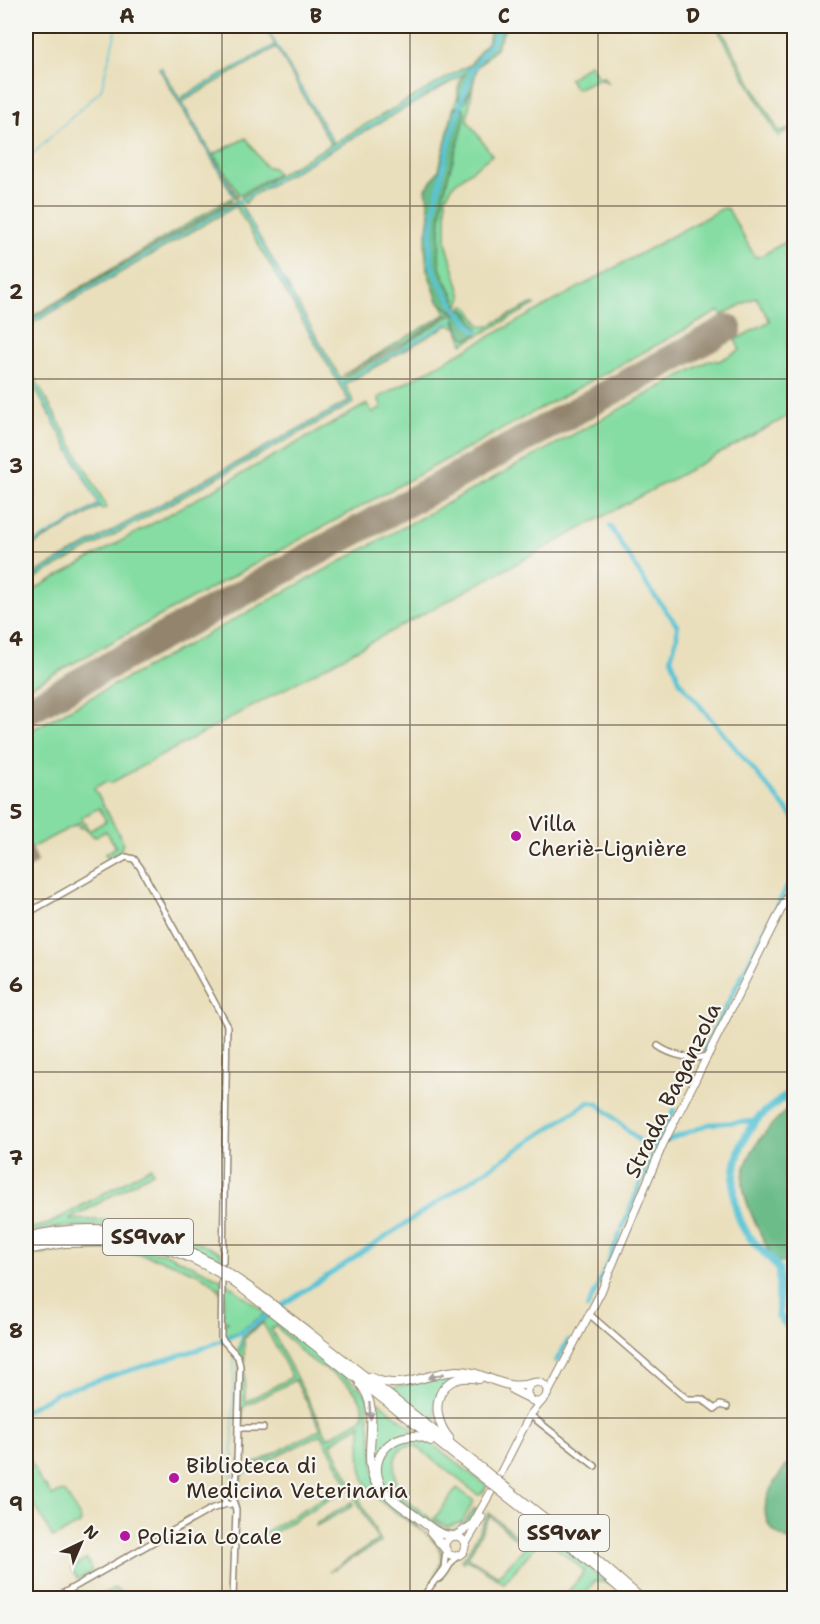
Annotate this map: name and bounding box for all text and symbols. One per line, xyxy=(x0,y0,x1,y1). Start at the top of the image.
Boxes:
text: A xyxy=(119,3,135,29)
text: B xyxy=(310,3,322,29)
text: C xyxy=(498,3,510,29)
text: D xyxy=(686,3,700,29)
text: 1 xyxy=(11,106,21,132)
text: 2 xyxy=(9,279,23,305)
text: 3 xyxy=(9,453,23,479)
text: 4 xyxy=(9,626,23,652)
text: 5 xyxy=(10,799,22,825)
place label: Villa Cheriè-Lignière xyxy=(528,809,687,863)
marker: Villa Cheriè-Lignière xyxy=(509,829,523,843)
text: 6 xyxy=(9,972,23,998)
street label: Strada Baganzola xyxy=(617,998,728,1183)
text: 7 xyxy=(9,1145,23,1171)
road number: SS9var xyxy=(103,1219,193,1255)
text: 8 xyxy=(9,1318,23,1344)
one-way arrow xyxy=(427,1371,445,1381)
one-way arrow xyxy=(366,1402,375,1421)
place label: Biblioteca di Medicina Veterinaria xyxy=(186,1451,408,1505)
marker: Biblioteca di Medicina Veterinaria xyxy=(167,1471,181,1485)
text: 9 xyxy=(9,1491,23,1517)
north arrow xyxy=(51,1513,111,1573)
road number: SS9var xyxy=(519,1515,609,1551)
text: N xyxy=(79,1521,103,1545)
place label: Polizia Locale xyxy=(137,1522,282,1551)
marker: Polizia Locale xyxy=(118,1529,132,1543)

